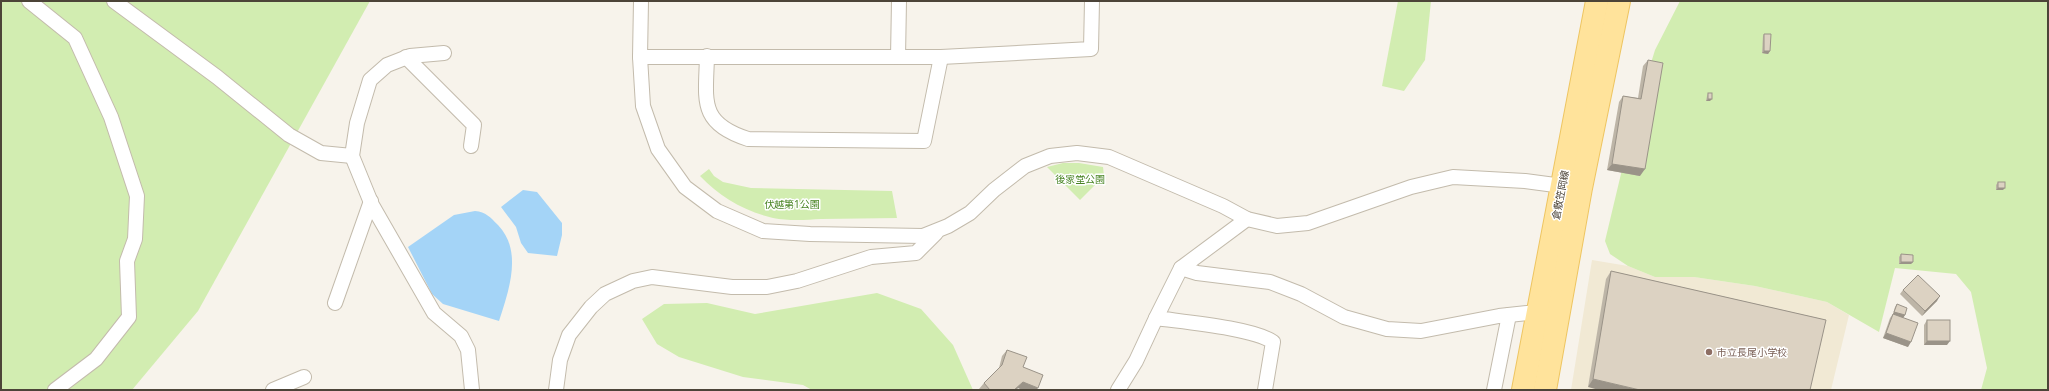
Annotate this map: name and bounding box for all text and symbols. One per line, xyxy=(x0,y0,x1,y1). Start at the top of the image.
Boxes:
street label: 倉敷笠岡線 xyxy=(1548,169,1572,221)
park label: 後家堂公園 xyxy=(1055,172,1105,186)
park label: 伏越第1公園 xyxy=(764,197,820,211)
place label: 市立長尾小学校 xyxy=(1717,345,1787,359)
marker: 市立長尾小学校 xyxy=(1704,347,1714,357)

